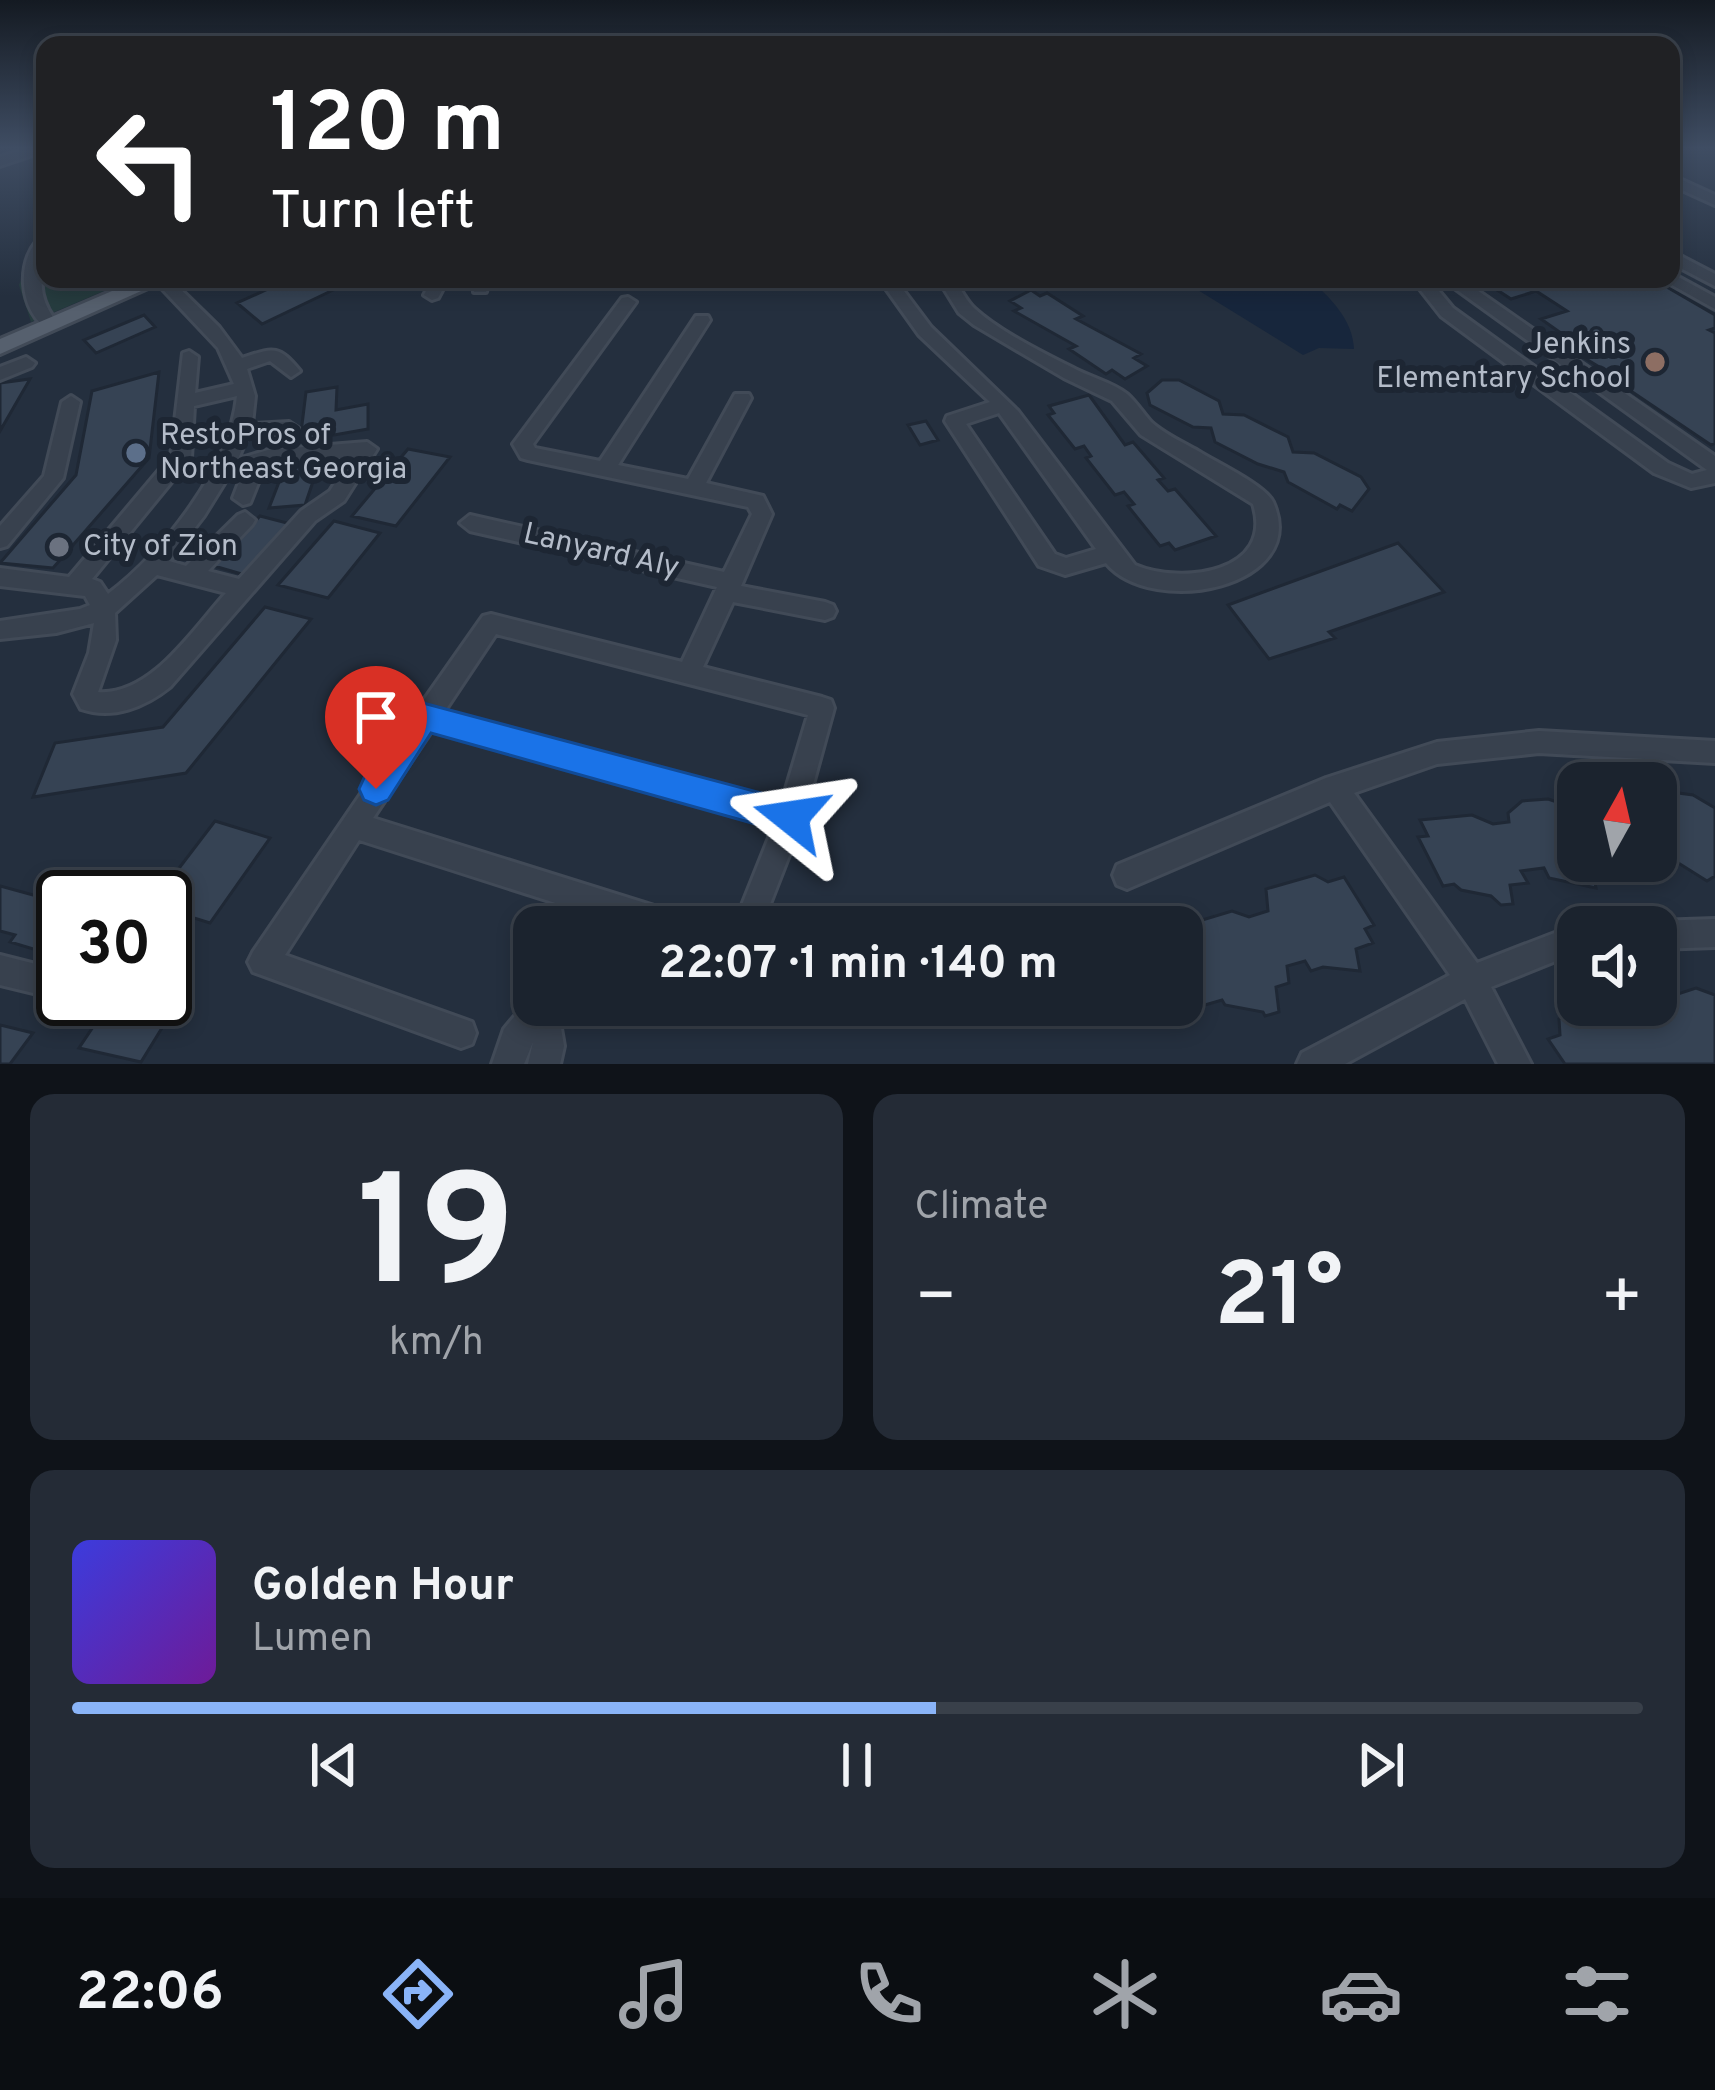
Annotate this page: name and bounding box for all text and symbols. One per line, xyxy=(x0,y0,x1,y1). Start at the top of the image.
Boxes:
text: 120 m xyxy=(270,75,505,181)
icon: left xyxy=(72,84,228,240)
text: Turn left xyxy=(270,179,475,248)
place label: Jenkins Elementary School xyxy=(1376,327,1631,398)
marker: Jenkins Elementary School xyxy=(1642,349,1668,375)
place label: RestoPros of Northeast Georgia xyxy=(160,418,407,489)
marker: RestoPros of Northeast Georgia xyxy=(123,440,149,466)
street label: Lanyard Aly xyxy=(519,516,683,588)
place label: City of Zion xyxy=(83,529,238,566)
marker: City of Zion xyxy=(46,534,72,560)
pin xyxy=(325,666,427,789)
icon: arrive xyxy=(343,684,409,750)
position arrow xyxy=(728,754,854,880)
north arrow xyxy=(1557,762,1677,882)
map controls xyxy=(1557,762,1677,1026)
speed limit sign: 30 xyxy=(36,870,192,1026)
button: sound xyxy=(1557,906,1677,1026)
text: 22:07 · 1 min · 140 m xyxy=(658,937,1058,994)
text: 19 xyxy=(357,1143,515,1341)
text: Climate xyxy=(915,1184,1048,1233)
text: 21° xyxy=(1215,1244,1343,1357)
text: − xyxy=(915,1259,957,1342)
text: + xyxy=(1600,1259,1643,1342)
text: km/h xyxy=(389,1320,484,1369)
text: Golden Hour xyxy=(252,1559,514,1616)
text: Lumen xyxy=(252,1616,373,1665)
icon: previous xyxy=(301,1732,367,1798)
icon: pause xyxy=(824,1732,890,1798)
icon: next xyxy=(1348,1732,1414,1798)
icon: directions xyxy=(376,1952,460,2036)
icon: music xyxy=(612,1952,696,2036)
icon: phone xyxy=(847,1952,931,2036)
icon: climate xyxy=(1083,1952,1167,2036)
icon: car xyxy=(1319,1952,1403,2036)
icon: filters xyxy=(1555,1952,1639,2036)
text: 22:06 xyxy=(76,1960,224,2029)

